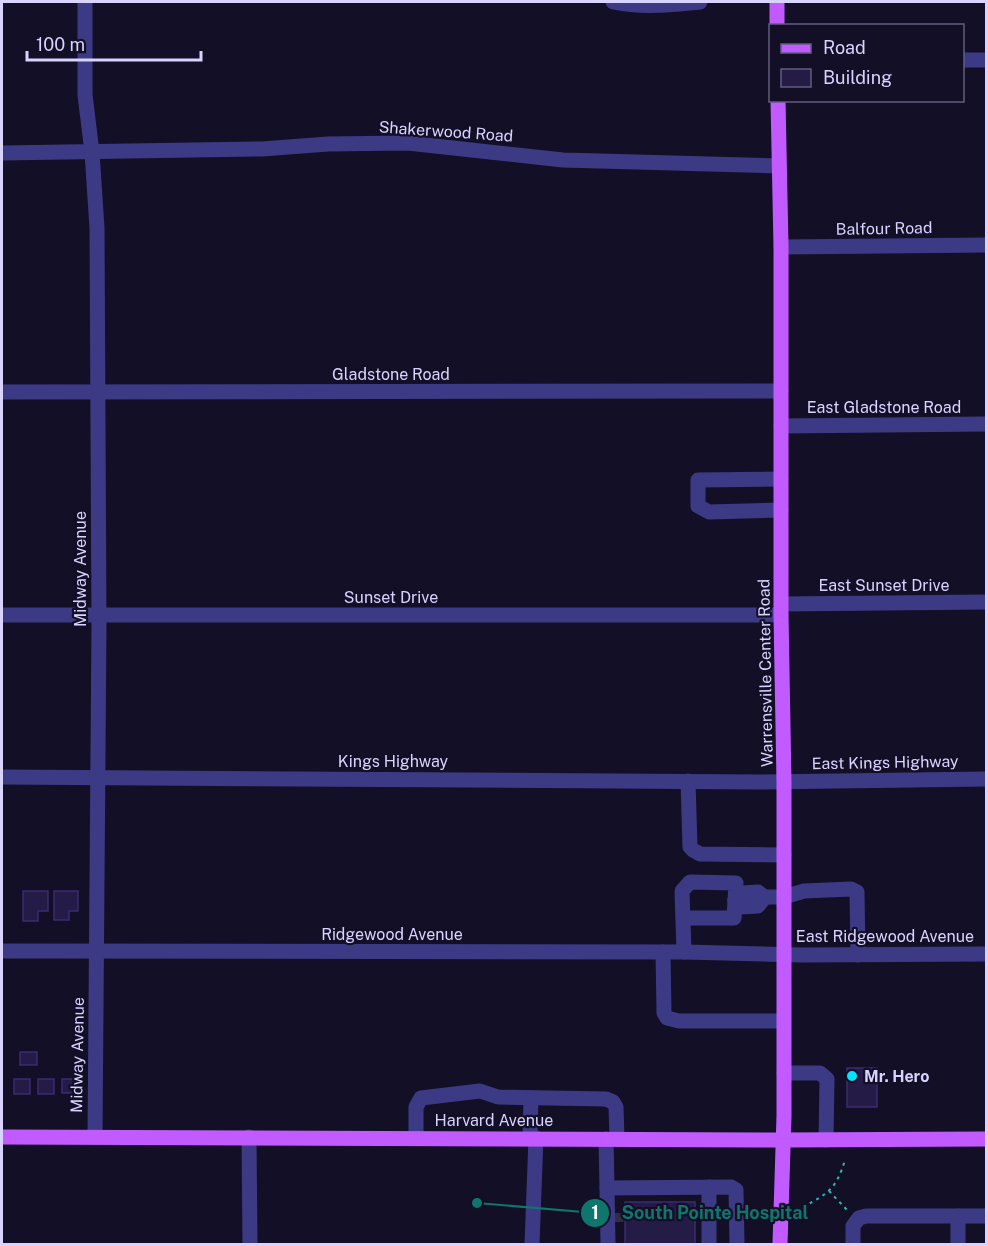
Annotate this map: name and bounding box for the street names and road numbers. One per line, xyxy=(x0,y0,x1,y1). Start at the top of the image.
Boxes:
street label: Shakerwood Road xyxy=(378,117,514,146)
street label: Balfour Road xyxy=(835,218,933,239)
street label: Gladstone Road xyxy=(332,365,450,384)
street label: East Gladstone Road xyxy=(807,398,961,417)
street label: Midway Avenue xyxy=(71,511,90,627)
street label: East Sunset Drive xyxy=(818,576,950,595)
street label: Warrensville Center Road xyxy=(754,579,777,767)
street label: Sunset Drive xyxy=(344,588,438,607)
street label: Kings Highway xyxy=(338,752,449,771)
street label: East Kings Highway xyxy=(811,752,959,773)
street label: Ridgewood Avenue xyxy=(321,925,463,944)
street label: East Ridgewood Avenue xyxy=(796,927,974,946)
street label: Midway Avenue xyxy=(67,997,88,1113)
street label: Harvard Avenue xyxy=(435,1111,553,1130)

